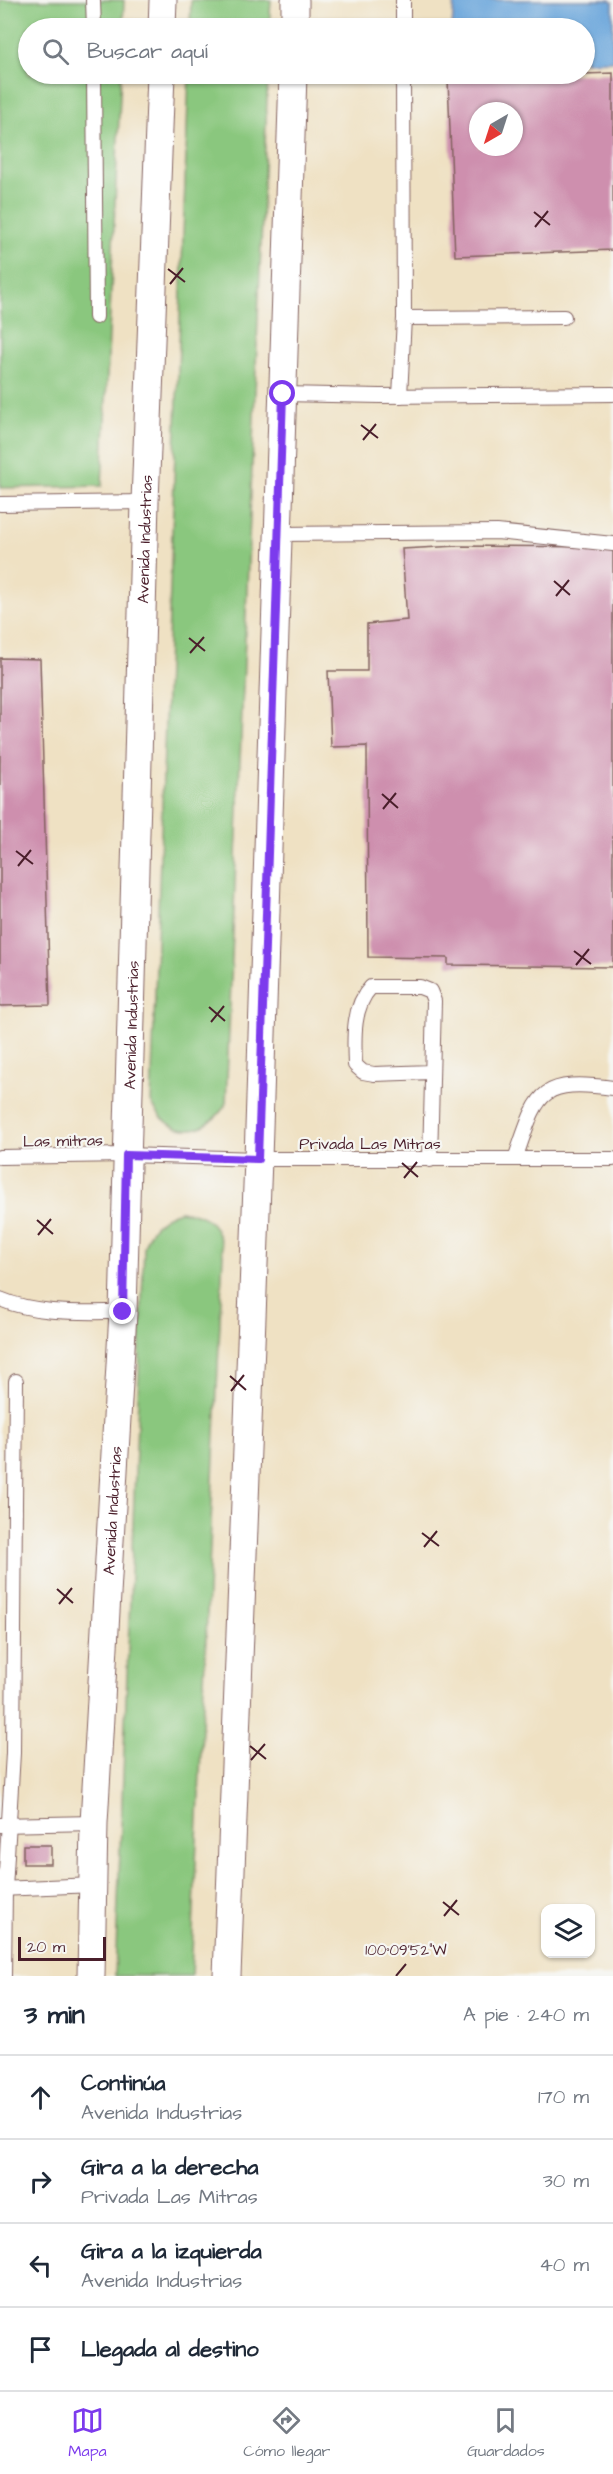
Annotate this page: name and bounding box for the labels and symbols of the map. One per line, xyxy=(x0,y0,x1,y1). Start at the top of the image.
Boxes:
north arrow xyxy=(469,102,523,156)
route start xyxy=(269,380,295,406)
street label: Avenida Industrias xyxy=(132,474,158,604)
street label: Avenida Industrias xyxy=(119,960,145,1090)
street label: Las mitras xyxy=(23,1129,103,1153)
street label: Privada Las Mitras xyxy=(299,1133,441,1155)
route end xyxy=(109,1298,135,1324)
street label: Avenida Industrias xyxy=(98,1446,127,1576)
scale bar xyxy=(18,1934,106,1962)
text: 100°09'52"W xyxy=(365,1940,447,1961)

